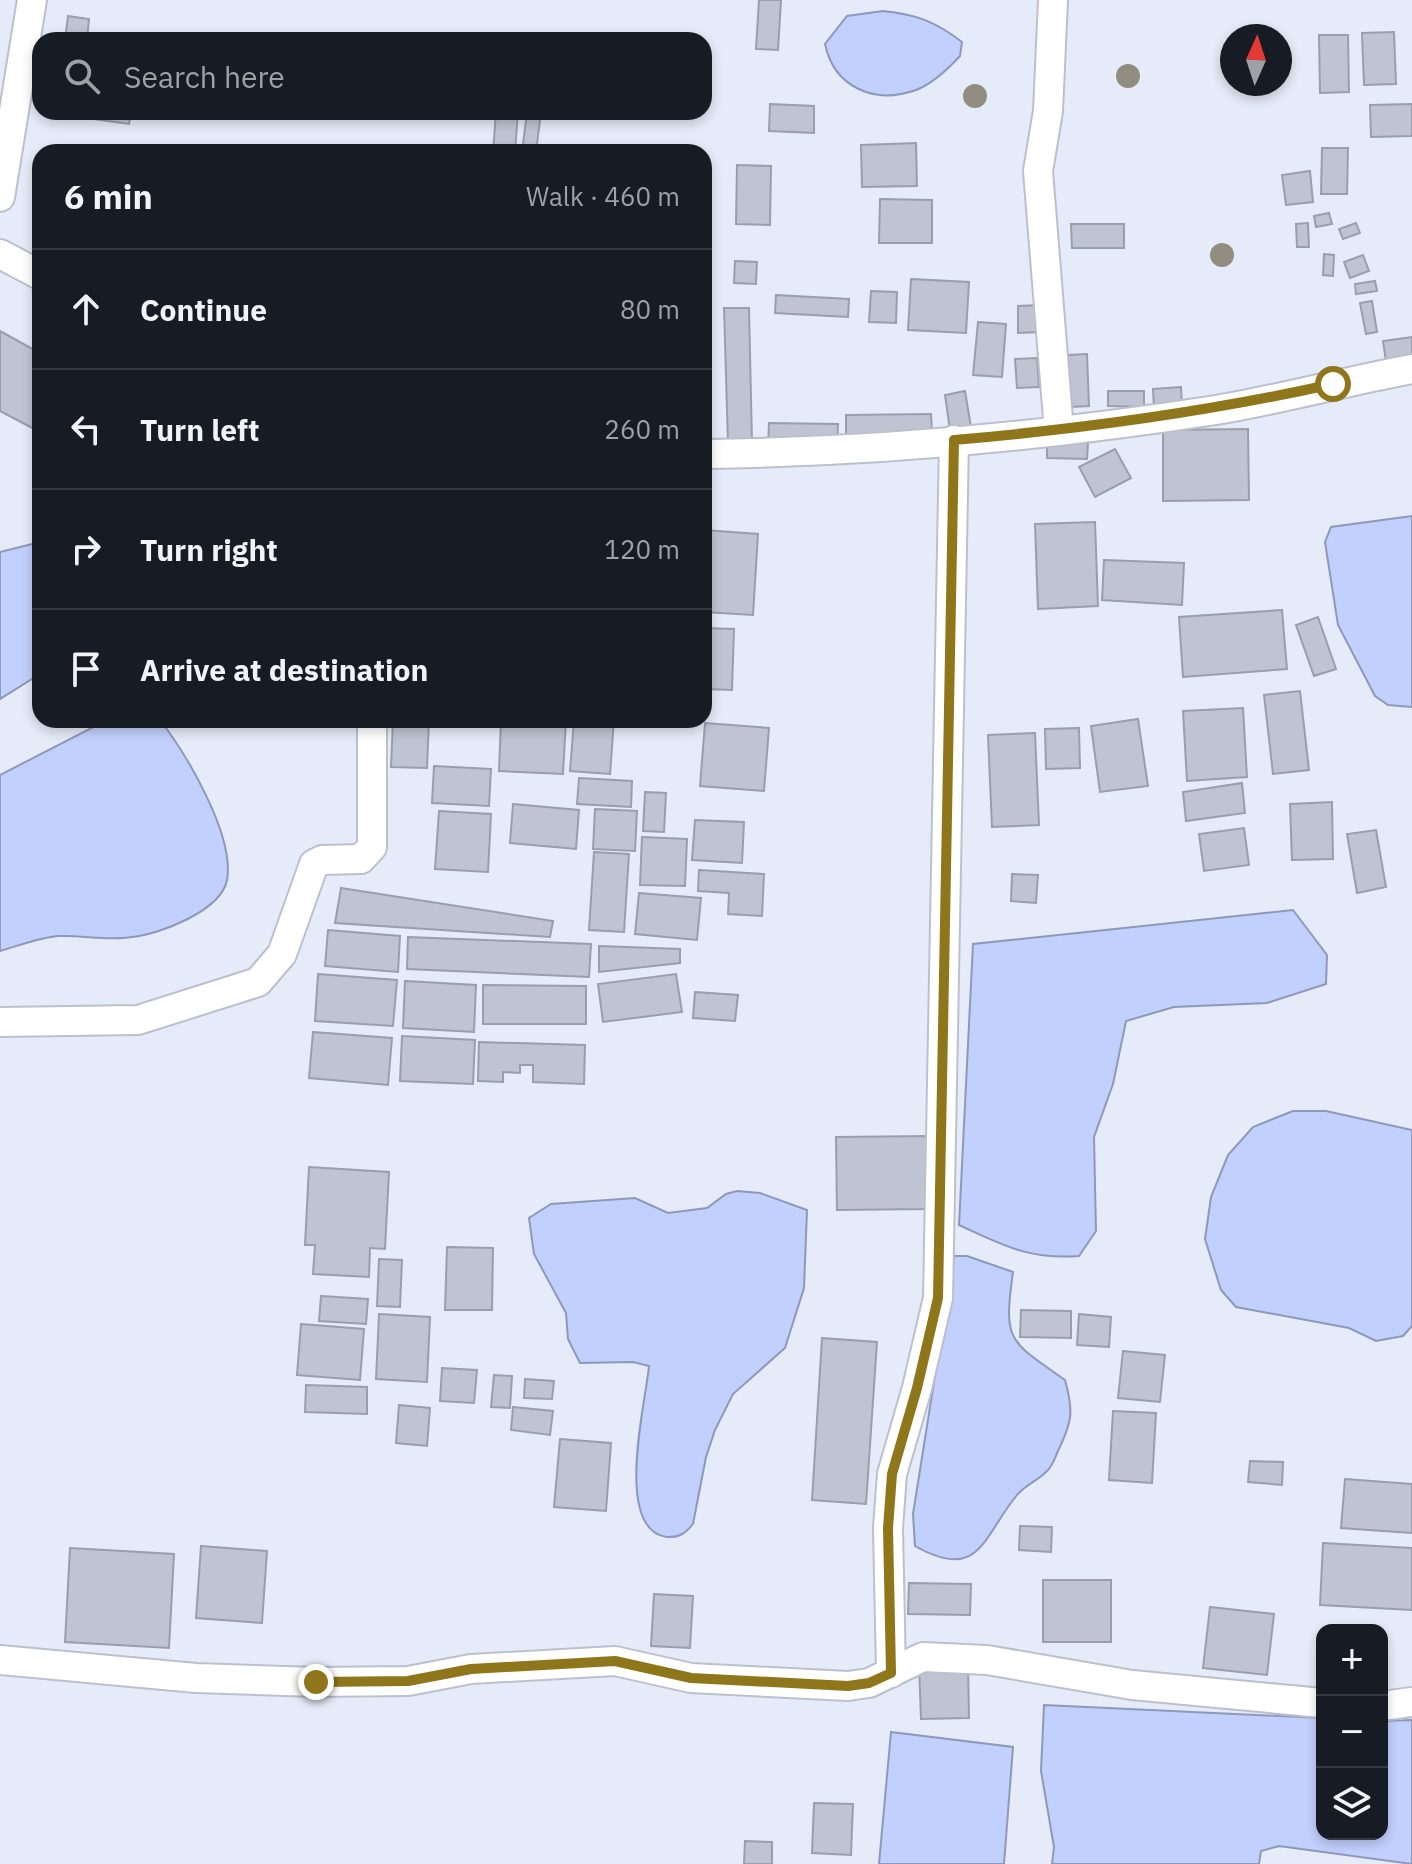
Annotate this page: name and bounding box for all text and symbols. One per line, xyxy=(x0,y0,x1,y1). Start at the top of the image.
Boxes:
north arrow xyxy=(1220,24,1292,96)
search box xyxy=(32,32,712,120)
icon: search xyxy=(60,54,104,98)
text: Search here xyxy=(124,57,285,96)
text: 6 min xyxy=(64,174,153,218)
text: Walk · 460 m xyxy=(526,179,680,213)
icon: ahead xyxy=(64,287,108,331)
text: Continue xyxy=(140,290,267,329)
text: 80 m xyxy=(620,292,680,326)
route start xyxy=(1315,366,1351,402)
icon: left xyxy=(64,407,108,451)
text: Turn left xyxy=(140,410,259,449)
text: 260 m xyxy=(604,412,680,446)
icon: right xyxy=(64,527,108,571)
text: Turn right xyxy=(140,530,278,569)
text: 120 m xyxy=(604,532,680,566)
icon: arrive xyxy=(64,647,108,691)
text: Arrive at destination xyxy=(140,650,428,689)
map controls xyxy=(1316,1624,1388,1840)
button: + xyxy=(1316,1624,1388,1696)
route end xyxy=(298,1664,334,1700)
button: − xyxy=(1316,1696,1388,1768)
button: layers xyxy=(1316,1768,1388,1840)

